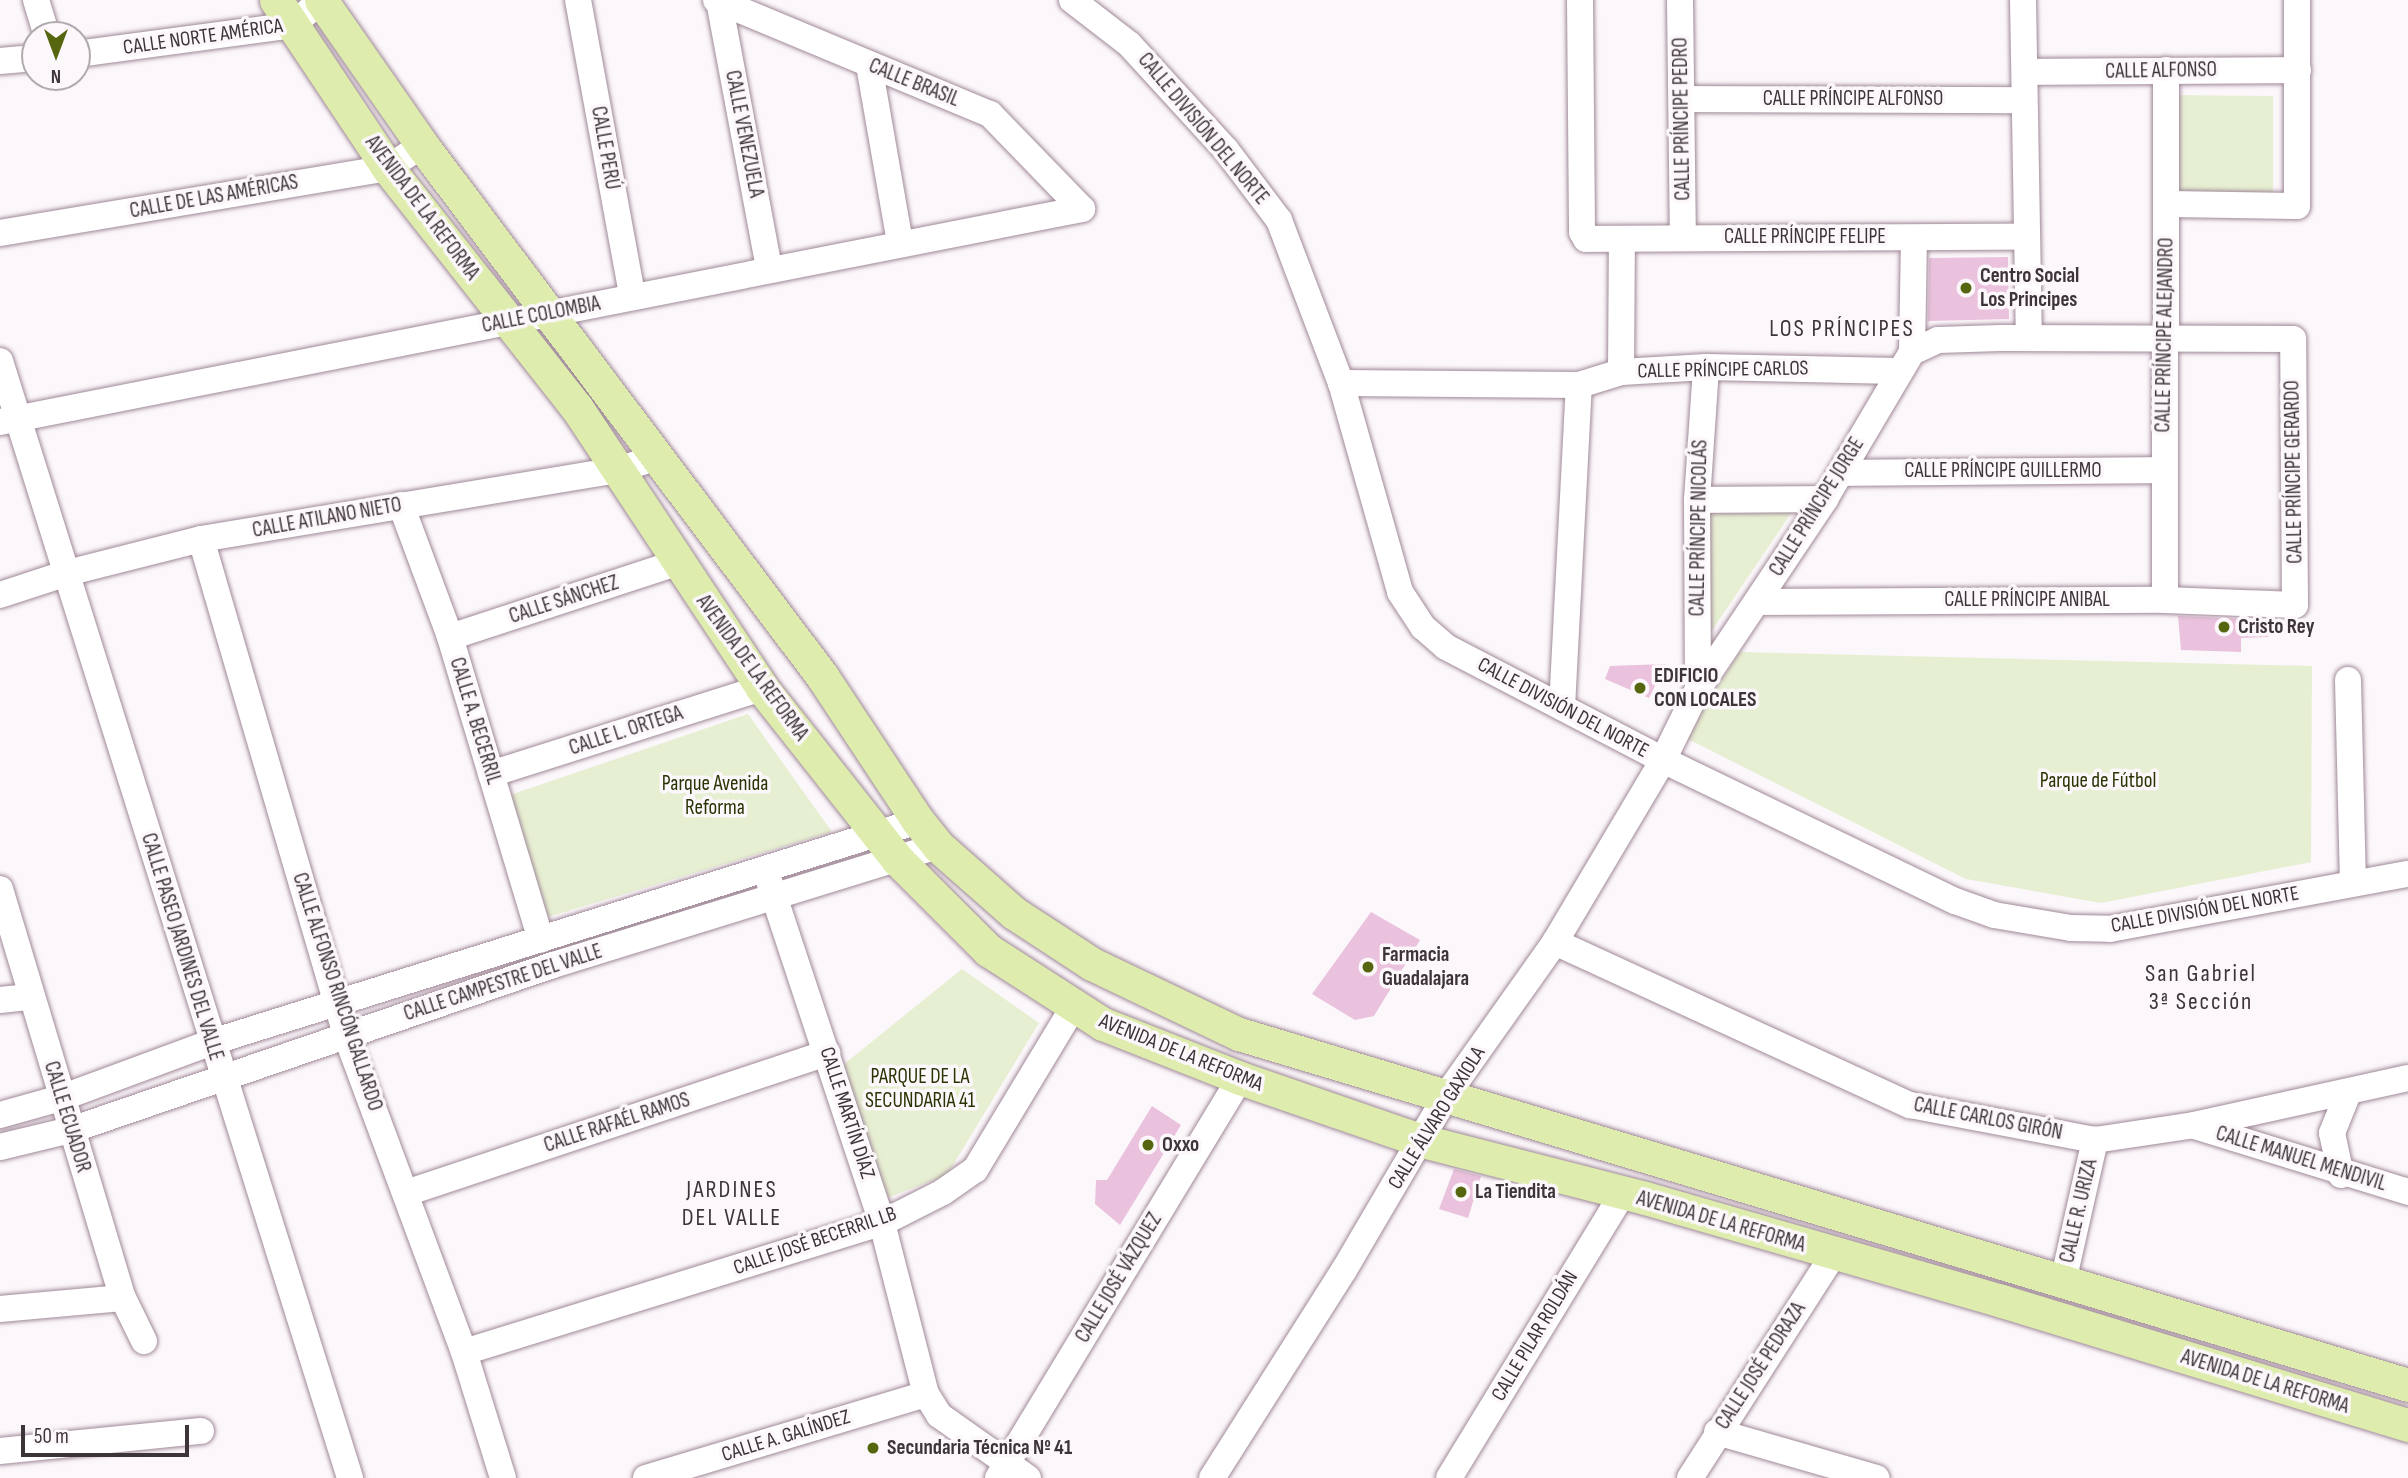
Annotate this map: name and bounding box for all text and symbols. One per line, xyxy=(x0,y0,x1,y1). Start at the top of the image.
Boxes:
street label: CALLE NORTE AMÉRICA xyxy=(122,13,284,61)
north arrow xyxy=(21,21,91,91)
street label: CALLE PRÍNCIPE PEDRO xyxy=(1668,37,1696,201)
street label: CALLE DIVISIÓN DEL NORTE xyxy=(1132,48,1274,210)
street label: CALLE BRASIL xyxy=(865,53,963,113)
street label: CALLE ALFONSO xyxy=(2105,57,2217,85)
text: N xyxy=(51,64,61,87)
street label: CALLE VENEZUELA xyxy=(719,68,769,200)
street label: CALLE PRÍNCIPE ALFONSO xyxy=(1763,86,1943,112)
street label: CALLE PERÚ xyxy=(585,104,625,192)
street label: AVENIDA DE LA REFORMA xyxy=(359,131,485,285)
street label: CALLE DE LAS AMÉRICAS xyxy=(128,170,300,224)
street label: CALLE PRÍNCIPE FELIPE xyxy=(1724,224,1886,250)
street label: CALLE PRÍNCIPE ALEJANDRO xyxy=(2151,237,2179,433)
place label: Centro Social Los Principes xyxy=(1980,263,2079,313)
marker: Centro Social Los Principes xyxy=(1958,280,1974,296)
street label: CALLE COLOMBIA xyxy=(480,291,602,339)
district label: LOS PRÍNCIPES xyxy=(1771,315,1913,343)
street label: CALLE PRÍNCIPE CARLOS xyxy=(1637,356,1809,384)
street label: CALLE PRÍNCIPE GERARDO xyxy=(2280,380,2308,564)
street label: CALLE PRÍNCIPE JORGE xyxy=(1764,433,1870,581)
street label: CALLE PRÍNCIPE NICOLÁS xyxy=(1685,439,1713,617)
street label: CALLE PRÍNCIPE GUILLERMO xyxy=(1904,458,2102,484)
street label: CALLE ATILANO NIETO xyxy=(250,492,404,544)
street label: CALLE SÁNCHEZ xyxy=(506,570,622,630)
street label: CALLE PRÍNCIPE ANIBAL xyxy=(1944,587,2110,613)
street label: AVENIDA DE LA REFORMA xyxy=(691,590,813,746)
place label: Cristo Rey xyxy=(2238,614,2314,640)
marker: Cristo Rey xyxy=(2216,619,2232,635)
street label: CALLE DIVISIÓN DEL NORTE xyxy=(1473,652,1653,764)
street label: CALLE A. BECERRIL xyxy=(444,655,506,787)
place label: EDIFICIO CON LOCALES xyxy=(1654,663,1756,713)
marker: EDIFICIO CON LOCALES xyxy=(1632,680,1648,696)
street label: CALLE L. ORTEGA xyxy=(566,701,686,761)
park label: Parque de Fútbol xyxy=(2040,768,2156,794)
park label: Parque Avenida Reforma xyxy=(662,771,768,821)
street label: CALLE PASEO JARDINES DEL VALLE xyxy=(135,830,229,1064)
street label: CALLE ALFONSO RINCÓN GALLARDO xyxy=(287,870,387,1114)
street label: CALLE DIVISIÓN DEL NORTE xyxy=(2109,881,2301,939)
street label: CALLE CAMPESTRE DEL VALLE xyxy=(401,939,605,1027)
place label: Farmacia Guadalajara xyxy=(1382,942,1469,992)
marker: Farmacia Guadalajara xyxy=(1360,959,1376,975)
district label: San Gabriel 3ª Sección xyxy=(2146,960,2256,1016)
street label: AVENIDA DE LA REFORMA xyxy=(1095,1009,1267,1097)
street label: CALLE ÁLVARO GAXIOLA xyxy=(1383,1042,1491,1194)
street label: CALLE MARTÍN DÍAZ xyxy=(814,1044,880,1182)
street label: CALLE ECUADOR xyxy=(38,1058,96,1176)
park label: PARQUE DE LA SECUNDARIA 41 xyxy=(865,1064,975,1114)
street label: CALLE RAFAÉL RAMOS xyxy=(541,1088,693,1158)
street label: CALLE CARLOS GIRÓN xyxy=(1911,1092,2065,1146)
street label: CALLE MANUEL MENDIVIL xyxy=(2213,1121,2389,1197)
place label: Oxxo xyxy=(1162,1132,1199,1158)
marker: Oxxo xyxy=(1140,1137,1156,1153)
street label: CALLE R. URIZA xyxy=(2055,1157,2103,1265)
district label: JARDINES DEL VALLE xyxy=(683,1176,781,1232)
place label: La Tiendita xyxy=(1475,1179,1556,1205)
marker: La Tiendita xyxy=(1453,1184,1469,1200)
street label: AVENIDA DE LA REFORMA xyxy=(1634,1186,1808,1258)
street label: CALLE JOSÉ BECERRIL LB xyxy=(730,1201,900,1281)
street label: CALLE JOSÉ VÁZQUEZ xyxy=(1070,1209,1168,1347)
street label: CALLE PILAR ROLDÁN xyxy=(1486,1266,1584,1406)
street label: CALLE JOSÉ PEDRAZA xyxy=(1711,1298,1811,1434)
street label: AVENIDA DE LA REFORMA xyxy=(2178,1344,2352,1420)
street label: CALLE A. GALÍNDEZ xyxy=(719,1404,853,1468)
scale bar xyxy=(24,1412,192,1456)
text: 50 m xyxy=(34,1424,69,1449)
place label: Secundaria Técnica Nº 41 xyxy=(887,1435,1072,1461)
marker: Secundaria Técnica Nº 41 xyxy=(865,1440,881,1456)

